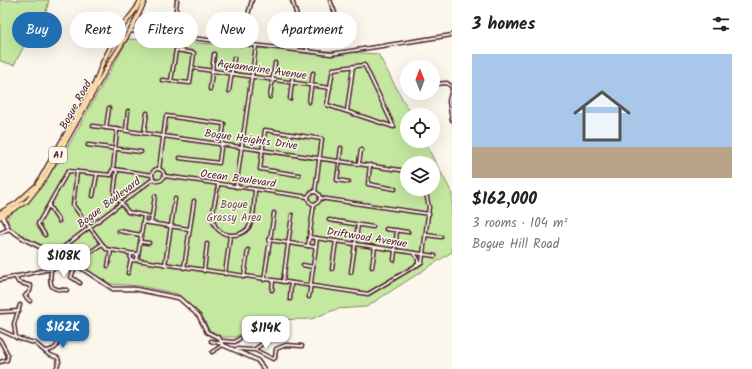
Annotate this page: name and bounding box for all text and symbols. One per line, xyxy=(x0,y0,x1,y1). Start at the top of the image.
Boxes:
text: 3 homes xyxy=(472,11,535,38)
chip: Buy xyxy=(12,12,62,48)
chip: Rent xyxy=(70,12,126,48)
chip: Filters xyxy=(134,12,198,48)
chip: New xyxy=(206,12,259,48)
chip: Apartment xyxy=(267,12,357,48)
icon: filters xyxy=(710,13,732,35)
street label: Aquamarine Avenue xyxy=(216,55,308,85)
north arrow xyxy=(400,60,440,100)
map controls xyxy=(400,60,440,196)
street label: Bogue Road xyxy=(55,77,97,133)
icon: home xyxy=(566,80,638,152)
button: locate xyxy=(400,108,440,148)
street label: Bogue Heights Drive xyxy=(203,125,299,155)
road number: A1 xyxy=(49,147,67,163)
button: layers xyxy=(400,156,440,196)
street label: Ocean Boulevard xyxy=(199,165,277,193)
street label: Bogue Boulevard xyxy=(73,173,145,233)
text: $162,000 xyxy=(472,186,537,213)
park label: Bogue Grassy Area xyxy=(207,196,261,227)
text: 3 rooms · 104 m² xyxy=(472,213,567,234)
street label: Driftwood Avenue xyxy=(325,223,409,253)
text: Bogue Hill Road xyxy=(472,234,559,255)
pin: $108K xyxy=(36,244,92,278)
text: $108K xyxy=(47,246,81,267)
pin: $162K xyxy=(35,315,91,349)
pin: $114K xyxy=(238,316,294,350)
text: $162K xyxy=(46,317,80,338)
text: $114K xyxy=(251,318,281,339)

